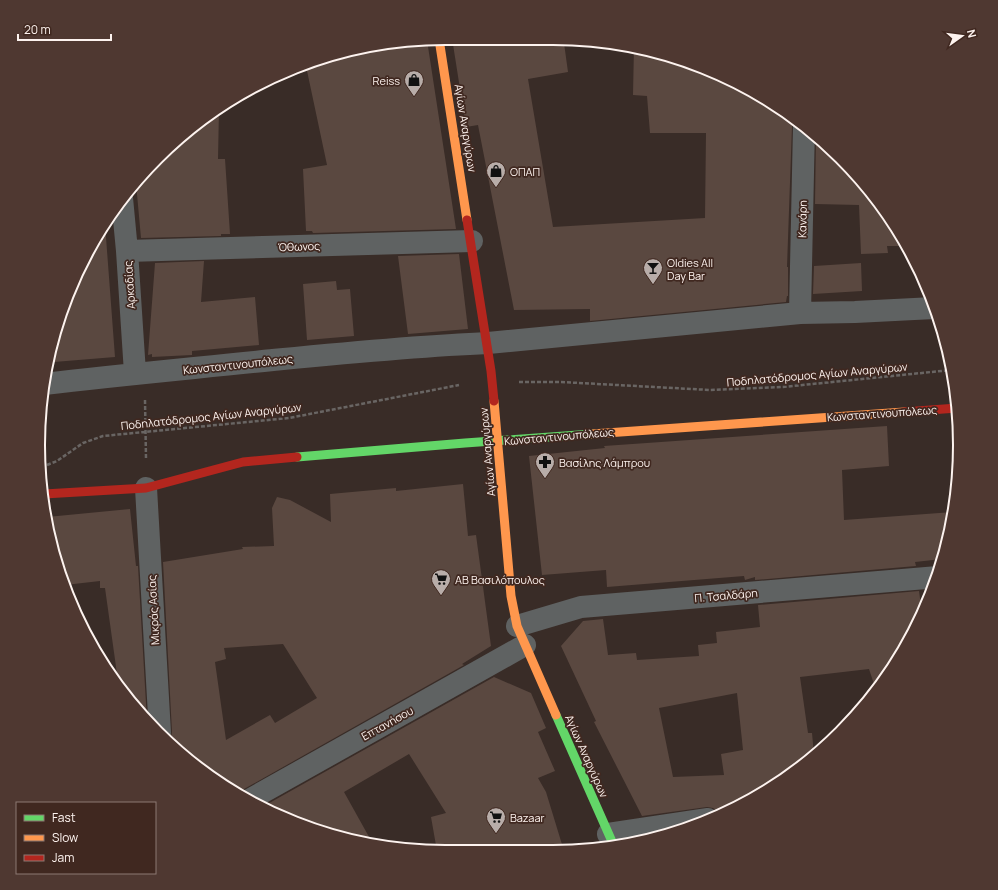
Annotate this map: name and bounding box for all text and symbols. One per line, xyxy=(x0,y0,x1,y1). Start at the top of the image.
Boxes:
scale bar xyxy=(18,16,111,42)
north arrow xyxy=(942,16,982,56)
text: 20 m xyxy=(24,21,51,38)
text: N xyxy=(964,28,980,39)
shop icon: Reiss xyxy=(403,69,425,97)
place label: Reiss xyxy=(373,73,400,88)
street label: Αγίων Αναργύρων xyxy=(452,83,480,174)
shop icon: ΟΠΑΠ xyxy=(485,160,507,188)
place label: ΟΠΑΠ xyxy=(510,164,540,179)
street label: Κανάρη xyxy=(794,200,810,238)
street label: Όθωνος xyxy=(277,238,321,254)
place label: Oldies All Day Bar xyxy=(667,255,713,283)
bar icon: Oldies All Day Bar xyxy=(642,257,664,285)
street label: Αρκαδίας xyxy=(120,260,138,310)
street label: Κωνσταντινουπόλεως xyxy=(182,351,294,377)
street label: Ποδηλατόδρομος Αγίων Αναργύρων xyxy=(726,359,908,389)
street label: Ποδηλατόδρομος Αγίων Αναργύρων xyxy=(120,399,302,433)
street label: Κωνσταντινουπόλεως xyxy=(826,402,938,424)
street label: Αγίων Αναργύρων xyxy=(476,407,498,497)
street label: Κωνσταντινουπόλεως xyxy=(503,424,615,448)
pharmacy icon: Βασίλης Λάμπρου xyxy=(534,451,556,479)
place label: Βασίλης Λάμπρου xyxy=(559,455,650,470)
supermarket icon: ΑΒ Βασιλόπουλος xyxy=(430,568,452,596)
place label: ΑΒ Βασιλόπουλος xyxy=(455,572,545,587)
street label: Μικράς Ασίας xyxy=(144,575,162,645)
street label: Π. Τσαλδάρη xyxy=(694,585,758,605)
street label: Επτανήσου xyxy=(358,703,416,743)
street label: Αγίων Αναργύρων xyxy=(562,712,612,800)
legend xyxy=(16,802,156,874)
supermarket icon: Bazaar xyxy=(485,806,507,834)
text: Fast xyxy=(52,809,76,826)
place label: Bazaar xyxy=(510,810,545,825)
text: Slow xyxy=(52,829,78,846)
text: Jam xyxy=(52,849,74,866)

